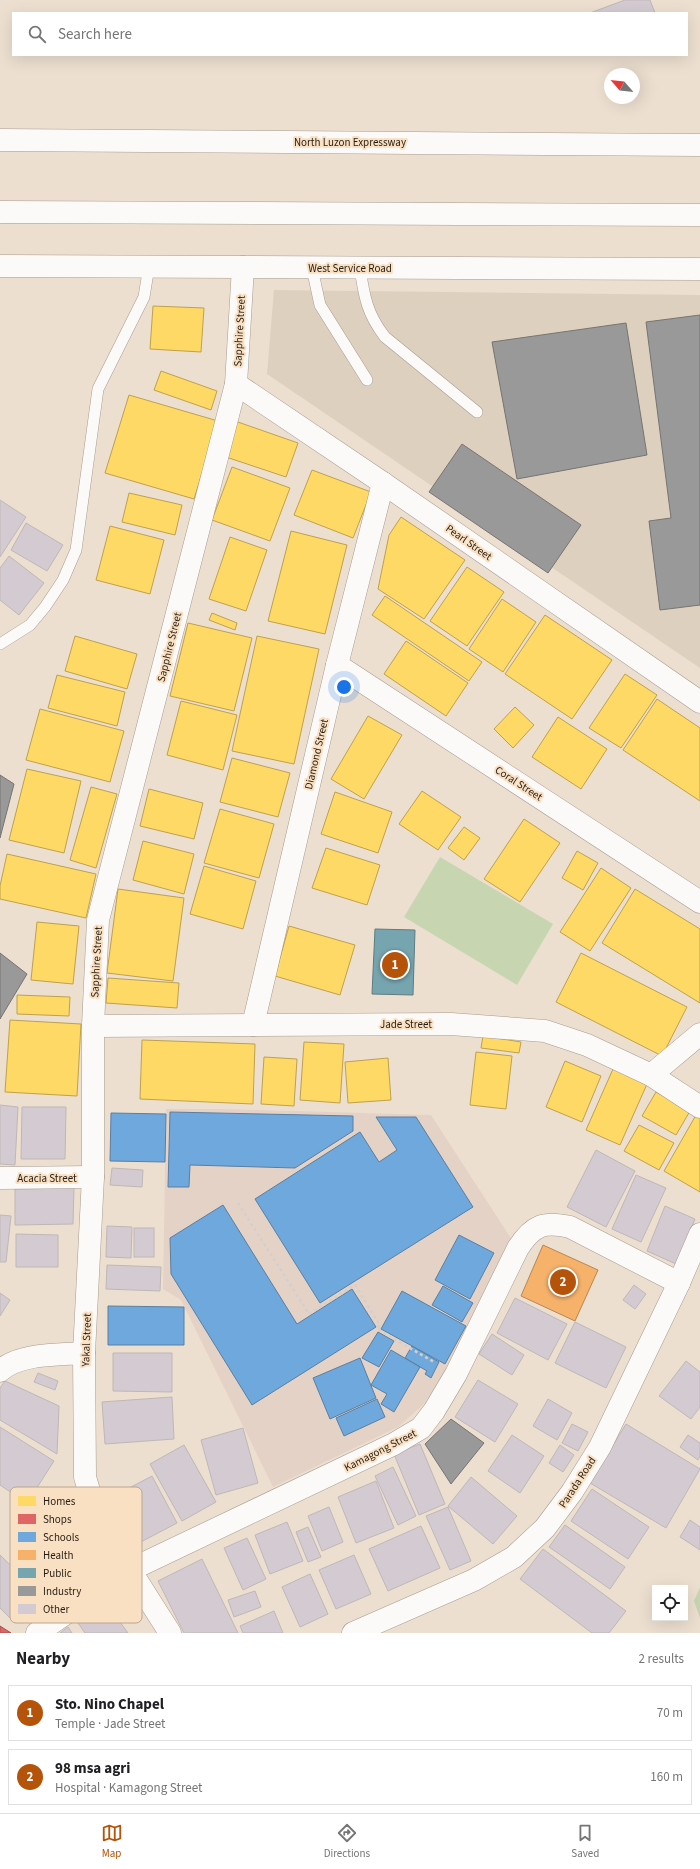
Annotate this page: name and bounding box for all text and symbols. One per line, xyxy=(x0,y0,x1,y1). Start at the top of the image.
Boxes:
search box xyxy=(12,12,688,56)
icon: search xyxy=(26,23,48,45)
text: Search here xyxy=(58,24,132,45)
north arrow xyxy=(604,68,640,104)
street label: North Luzon Expressway xyxy=(294,135,406,150)
street label: West Service Road xyxy=(308,261,392,276)
street label: Sapphire Street xyxy=(230,295,249,367)
street label: Pearl Street xyxy=(443,521,495,564)
street label: Sapphire Street xyxy=(154,610,185,684)
your location xyxy=(334,677,354,697)
street label: Diamond Street xyxy=(301,717,332,791)
street label: Coral Street xyxy=(492,762,546,805)
street label: Sapphire Street xyxy=(87,926,106,998)
pin: 1 xyxy=(382,950,408,980)
street label: Jade Street xyxy=(380,1017,432,1032)
street label: Acacia Street xyxy=(17,1171,77,1186)
pin: 2 xyxy=(550,1267,576,1297)
street label: Yakal Street xyxy=(78,1313,95,1368)
street label: Kamagong Street xyxy=(342,1426,419,1475)
street label: Parada Road xyxy=(555,1454,599,1511)
legend xyxy=(10,1487,142,1623)
text: Homes xyxy=(43,1494,76,1509)
text: Shops xyxy=(43,1512,72,1527)
text: Schools xyxy=(43,1530,80,1545)
text: Health xyxy=(43,1548,74,1563)
text: Public xyxy=(43,1566,72,1581)
text: Industry xyxy=(43,1584,81,1599)
map controls xyxy=(652,1585,688,1621)
button: locate xyxy=(652,1585,688,1621)
text: Other xyxy=(43,1602,69,1617)
text: Nearby xyxy=(16,1647,70,1671)
text: 2 results xyxy=(639,1650,684,1668)
text: Sto. Nino Chapel xyxy=(55,1694,164,1715)
text: 1 xyxy=(27,1704,33,1722)
text: 70 m xyxy=(657,1704,683,1722)
text: Temple · Jade Street xyxy=(55,1715,165,1733)
text: 98 msa agri xyxy=(55,1758,130,1779)
text: 2 xyxy=(27,1768,33,1786)
text: 160 m xyxy=(650,1768,683,1786)
text: Hospital · Kamagong Street xyxy=(55,1779,202,1797)
tab: Map xyxy=(101,1822,123,1861)
tab: Directions xyxy=(324,1822,370,1861)
tab: Saved xyxy=(571,1822,599,1861)

